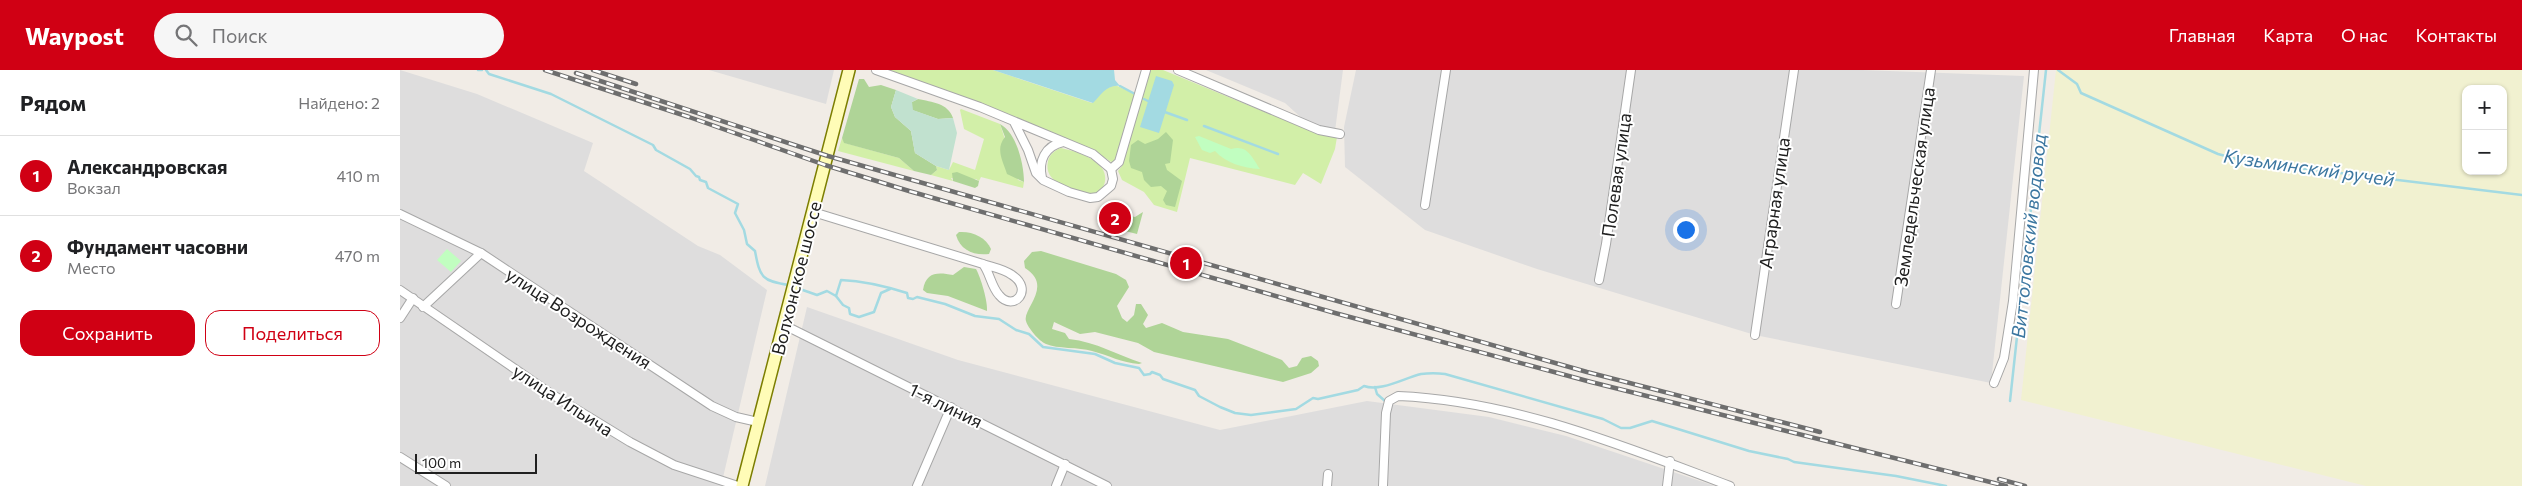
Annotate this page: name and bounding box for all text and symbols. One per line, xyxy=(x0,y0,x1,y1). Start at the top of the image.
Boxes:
search box xyxy=(154,13,504,58)
text: Waypost xyxy=(25,21,124,50)
icon: search xyxy=(172,21,200,49)
text: Поиск xyxy=(212,24,268,47)
text: Главная xyxy=(2169,24,2235,46)
text: Карта xyxy=(2263,24,2313,46)
text: О нас xyxy=(2341,24,2388,46)
text: Контакты xyxy=(2416,24,2497,46)
map controls xyxy=(2462,85,2507,175)
button: + xyxy=(2462,85,2507,130)
street label: Земледельческая улица xyxy=(1889,86,1939,288)
text: Рядом xyxy=(20,90,86,115)
text: Найдено: 2 xyxy=(298,93,380,112)
street label: Полевая улица xyxy=(1596,112,1636,238)
button: − xyxy=(2462,130,2507,175)
water label: Виттоловский водовод xyxy=(2006,132,2050,340)
street label: Аграрная улица xyxy=(1754,136,1794,270)
water label: Кузьминский ручей xyxy=(2222,144,2396,190)
text: Александровская xyxy=(67,155,227,178)
text: 1 xyxy=(32,166,40,185)
text: 410 m xyxy=(337,166,380,185)
text: Вокзал xyxy=(67,178,121,197)
street label: Волхонское шоссе xyxy=(766,199,826,357)
pin: 2 xyxy=(1099,199,1131,237)
your location xyxy=(1673,217,1699,243)
text: Фундамент часовни xyxy=(67,235,248,258)
pin: 1 xyxy=(1170,244,1202,282)
text: 2 xyxy=(31,246,41,265)
text: 470 m xyxy=(335,246,380,265)
text: Место xyxy=(67,258,116,277)
street label: улица Возрождения xyxy=(502,263,656,373)
button: Сохранить xyxy=(20,310,195,356)
button: Поделиться xyxy=(205,310,380,356)
street label: улица Ильича xyxy=(509,359,617,441)
street label: 1-я линия xyxy=(906,378,986,432)
scale bar xyxy=(415,451,538,474)
text: 100 m xyxy=(422,454,461,471)

